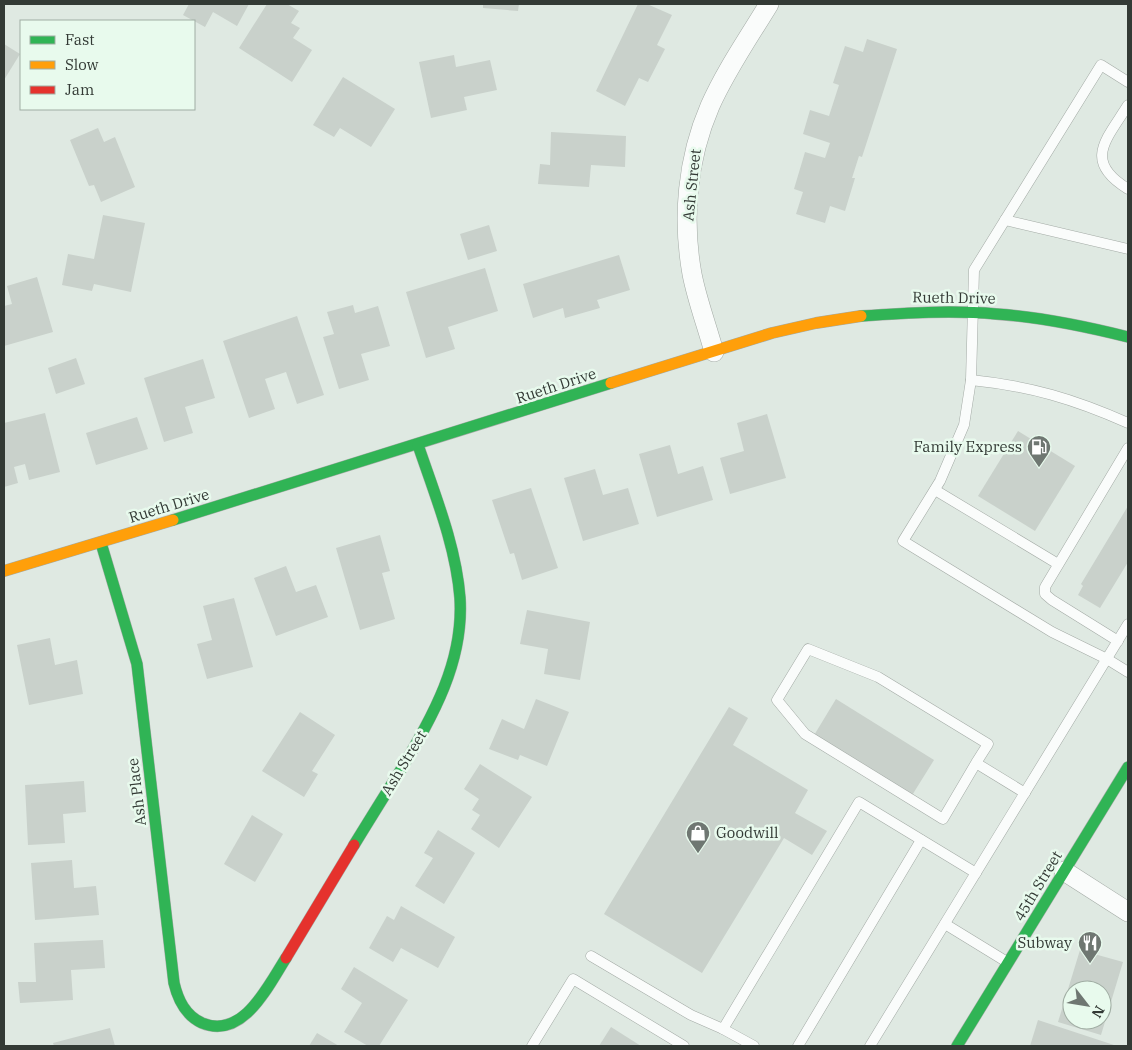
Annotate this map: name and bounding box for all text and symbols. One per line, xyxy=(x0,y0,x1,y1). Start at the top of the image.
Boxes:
legend xyxy=(20,20,195,110)
text: Fast xyxy=(65,30,95,49)
text: Slow xyxy=(65,55,99,74)
text: Jam xyxy=(65,80,94,99)
street label: Ash Street xyxy=(678,148,705,222)
street label: Rueth Drive xyxy=(912,287,996,308)
street label: Rueth Drive xyxy=(513,364,598,407)
fuel station icon: Family Express xyxy=(1026,434,1052,468)
place label: Family Express xyxy=(914,437,1022,456)
street label: Rueth Drive xyxy=(126,484,211,527)
street label: Ash Street xyxy=(377,727,430,799)
street label: Ash Place xyxy=(123,757,150,827)
shop icon: Goodwill xyxy=(685,820,711,854)
place label: Goodwill xyxy=(716,823,779,842)
street label: 45th Street xyxy=(1009,847,1066,924)
restaurant icon: Subway xyxy=(1077,930,1103,964)
place label: Subway xyxy=(1017,933,1072,952)
north arrow xyxy=(1062,980,1112,1030)
text: N xyxy=(1088,1002,1109,1021)

